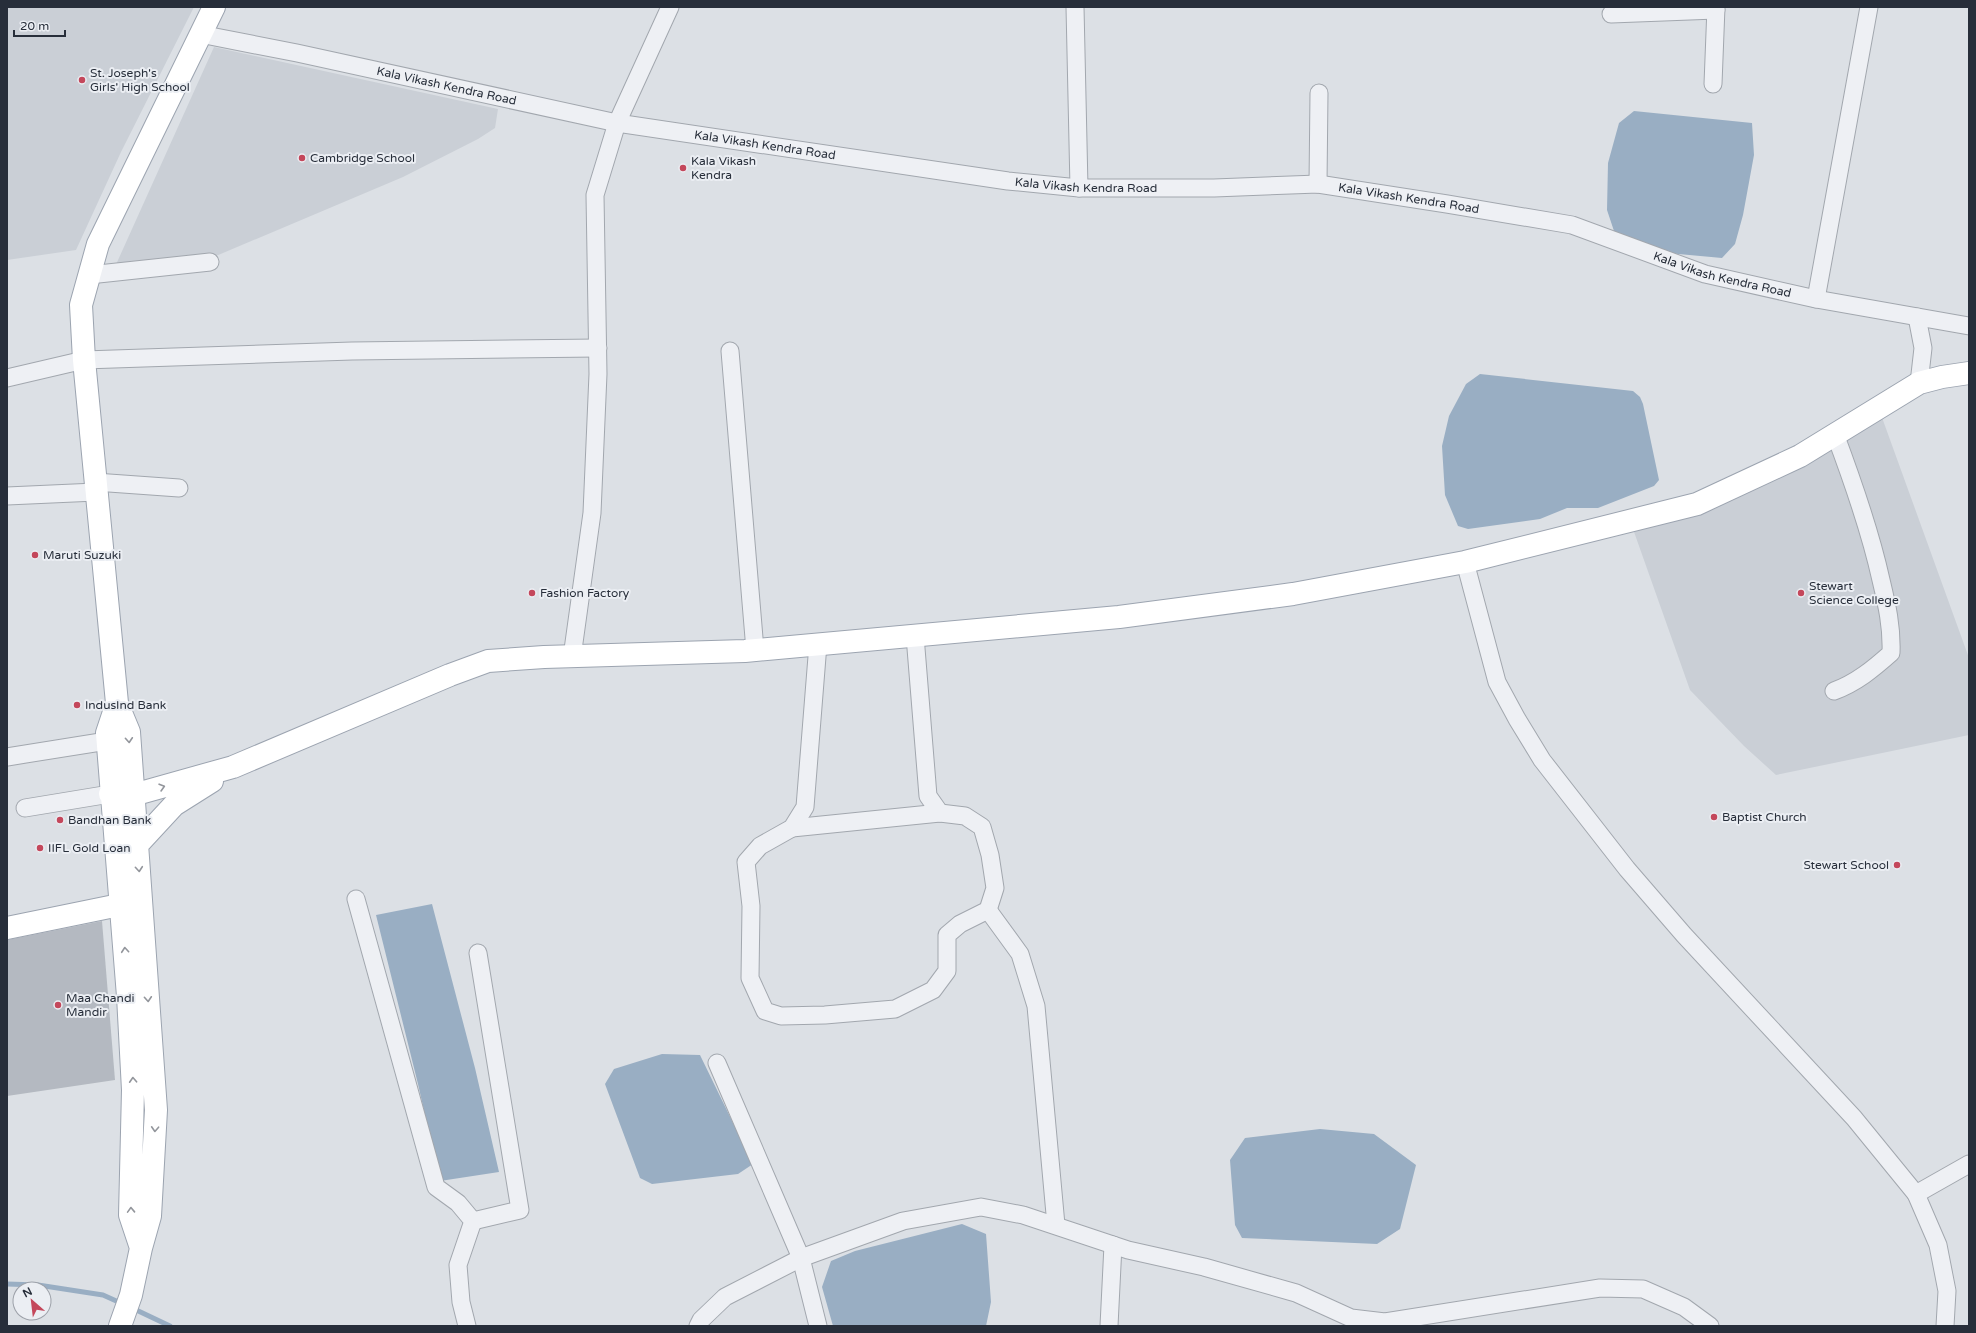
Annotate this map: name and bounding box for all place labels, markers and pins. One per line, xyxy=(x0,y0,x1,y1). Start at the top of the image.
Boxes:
place label: St. Joseph's Girls' High School xyxy=(90,66,190,94)
marker: St. Joseph's Girls' High School xyxy=(77,75,87,85)
place label: Cambridge School xyxy=(310,151,415,165)
marker: Cambridge School xyxy=(297,153,307,163)
place label: Kala Vikash Kendra xyxy=(691,154,756,182)
marker: Kala Vikash Kendra xyxy=(678,163,688,173)
place label: Maruti Suzuki xyxy=(43,548,121,562)
marker: Maruti Suzuki xyxy=(30,550,40,560)
place label: Stewart Science College xyxy=(1809,579,1899,607)
place label: Fashion Factory xyxy=(540,586,630,600)
marker: Fashion Factory xyxy=(527,588,537,598)
marker: Stewart Science College xyxy=(1796,588,1806,598)
place label: IndusInd Bank xyxy=(85,698,167,712)
marker: IndusInd Bank xyxy=(72,700,82,710)
place label: Baptist Church xyxy=(1722,810,1807,824)
marker: Baptist Church xyxy=(1709,812,1719,822)
place label: Bandhan Bank xyxy=(68,813,152,827)
marker: Bandhan Bank xyxy=(55,815,65,825)
place label: IIFL Gold Loan xyxy=(48,841,131,855)
marker: IIFL Gold Loan xyxy=(35,843,45,853)
place label: Stewart School xyxy=(1803,858,1889,872)
marker: Stewart School xyxy=(1892,860,1902,870)
place label: Maa Chandi Mandir xyxy=(66,991,134,1019)
marker: Maa Chandi Mandir xyxy=(53,1000,63,1010)

